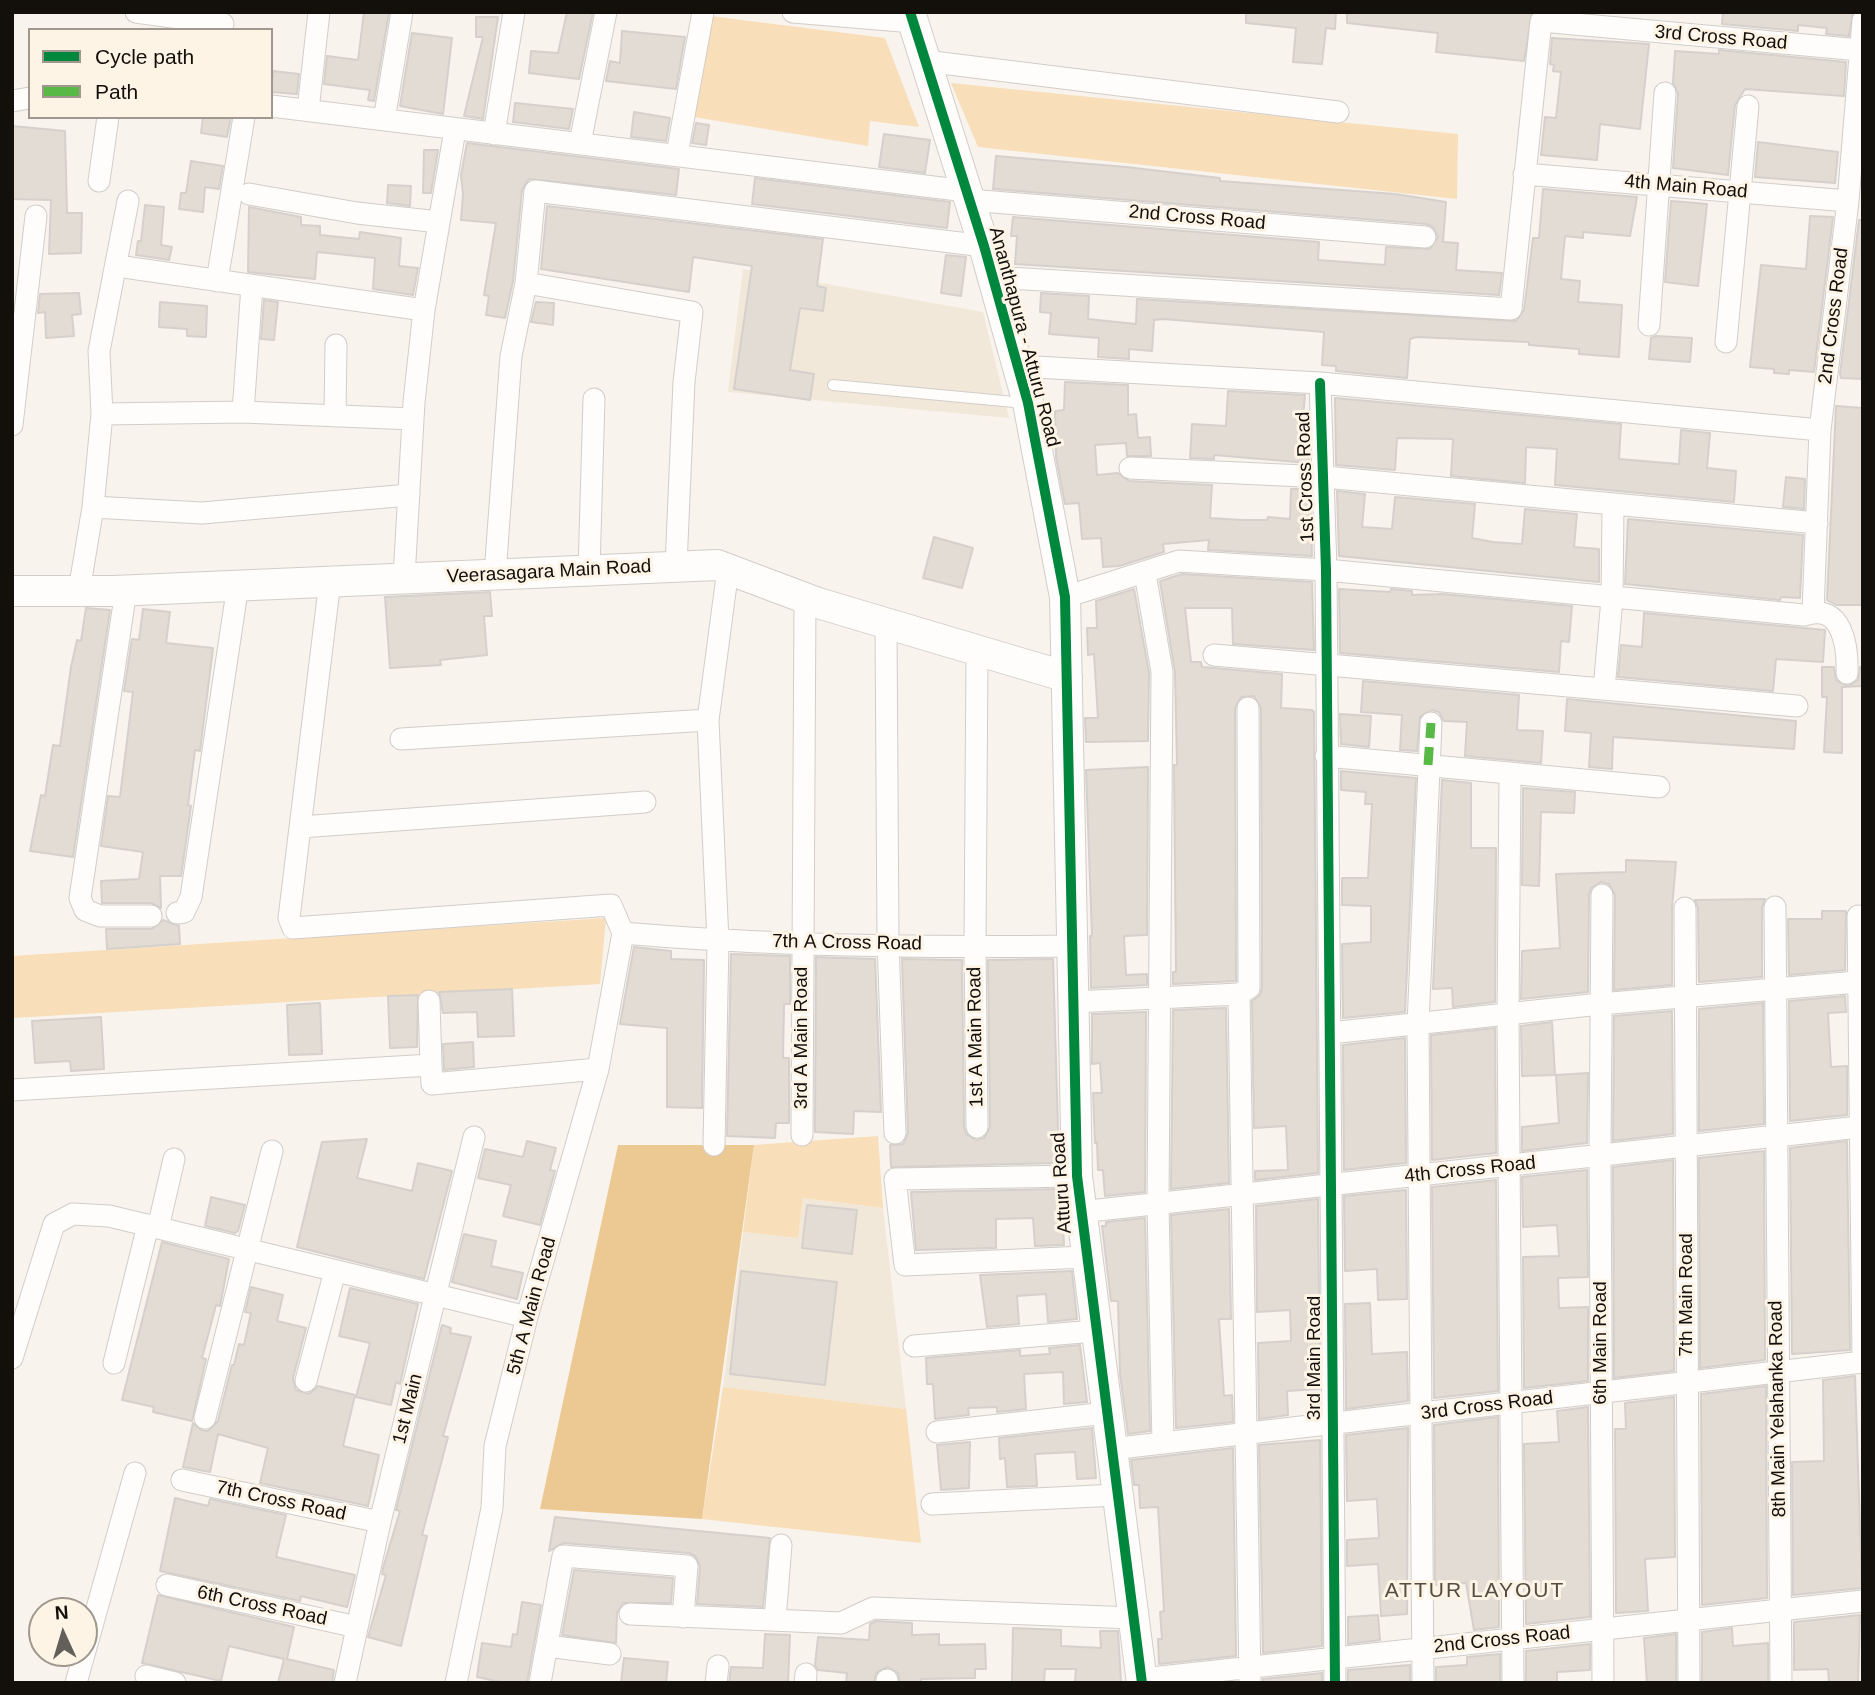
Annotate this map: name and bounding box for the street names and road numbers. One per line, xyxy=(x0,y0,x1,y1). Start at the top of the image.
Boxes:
street label: 3rd Cross Road xyxy=(1654,21,1788,55)
street label: 4th Main Road xyxy=(1623,170,1749,204)
street label: 2nd Cross Road xyxy=(1128,201,1266,235)
street label: Ananthapura - Atturu Road xyxy=(984,224,1064,450)
street label: 2nd Cross Road xyxy=(1814,246,1854,386)
street label: 1st Cross Road xyxy=(1292,411,1320,543)
street label: Veerasagara Main Road xyxy=(446,555,652,589)
street label: 7th A Cross Road xyxy=(772,930,922,956)
street label: 3rd A Main Road xyxy=(791,967,813,1109)
street label: 1st A Main Road xyxy=(963,967,989,1107)
street label: Atturu Road xyxy=(1047,1132,1077,1234)
street label: 4th Cross Road xyxy=(1403,1152,1537,1188)
street label: 7th Main Road xyxy=(1676,1233,1698,1357)
street label: 5th A Main Road xyxy=(503,1235,561,1377)
street label: 6th Main Road xyxy=(1590,1281,1612,1405)
street label: 3rd Main Road xyxy=(1304,1296,1326,1420)
street label: 8th Main Yelahanka Road xyxy=(1765,1300,1791,1518)
street label: 1st Main xyxy=(388,1371,428,1447)
street label: 3rd Cross Road xyxy=(1420,1387,1554,1425)
street label: 7th Cross Road xyxy=(214,1476,348,1526)
street label: 6th Cross Road xyxy=(195,1581,329,1631)
street label: 2nd Cross Road xyxy=(1433,1621,1571,1659)

